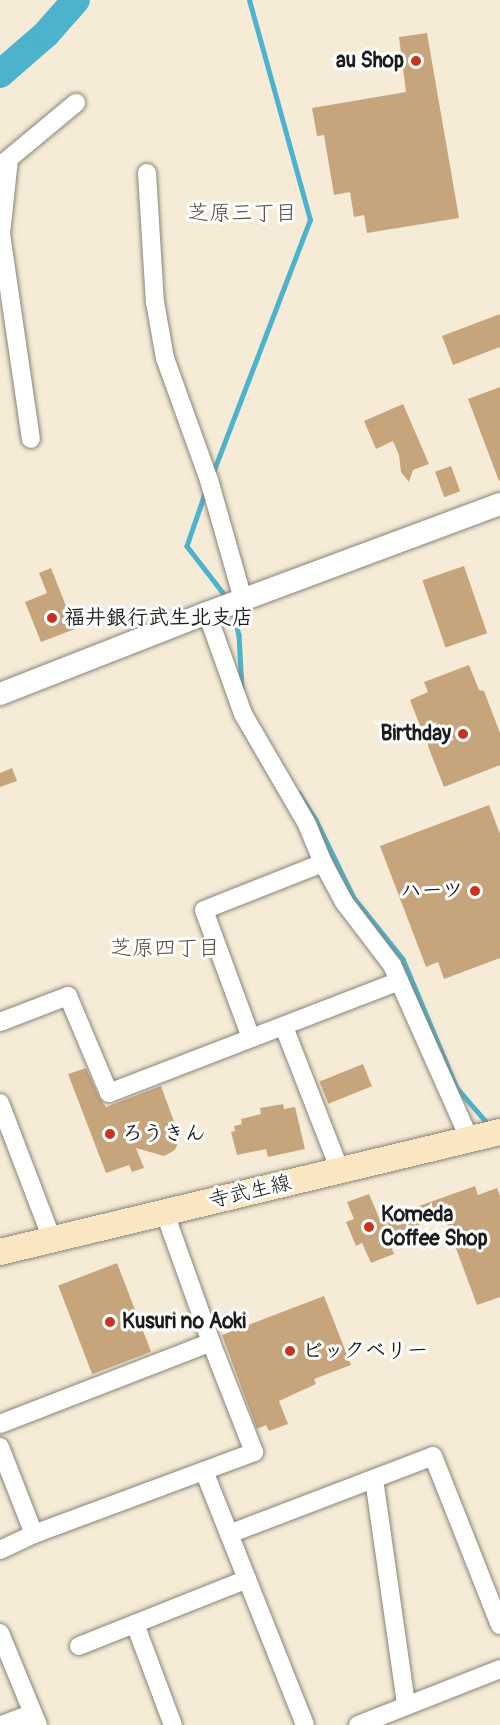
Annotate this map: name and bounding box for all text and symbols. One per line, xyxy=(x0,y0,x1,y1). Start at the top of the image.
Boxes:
place label: au Shop xyxy=(336,48,404,74)
marker: au Shop xyxy=(409,54,423,68)
district label: 芝原三丁目 xyxy=(187,201,297,227)
place label: 福井銀行武生北支店 xyxy=(64,605,253,631)
marker: 福井銀行武生北支店 xyxy=(45,611,59,625)
place label: Birthday xyxy=(381,721,451,747)
marker: Birthday xyxy=(456,727,470,741)
place label: ハーツ xyxy=(400,878,463,904)
marker: ハーツ xyxy=(468,884,482,898)
district label: 芝原四丁目 xyxy=(110,936,220,962)
place label: ろうきん xyxy=(122,1121,206,1147)
marker: ろうきん xyxy=(103,1127,117,1141)
street label: 寺武生線 xyxy=(206,1170,294,1214)
place label: Komeda Coffee Shop xyxy=(381,1202,488,1252)
marker: Komeda Coffee Shop xyxy=(362,1220,376,1234)
place label: Kusuri no Aoki xyxy=(122,1309,246,1335)
marker: Kusuri no Aoki xyxy=(103,1315,117,1329)
place label: ビックベリー xyxy=(302,1338,428,1364)
marker: ビックベリー xyxy=(283,1344,297,1358)

